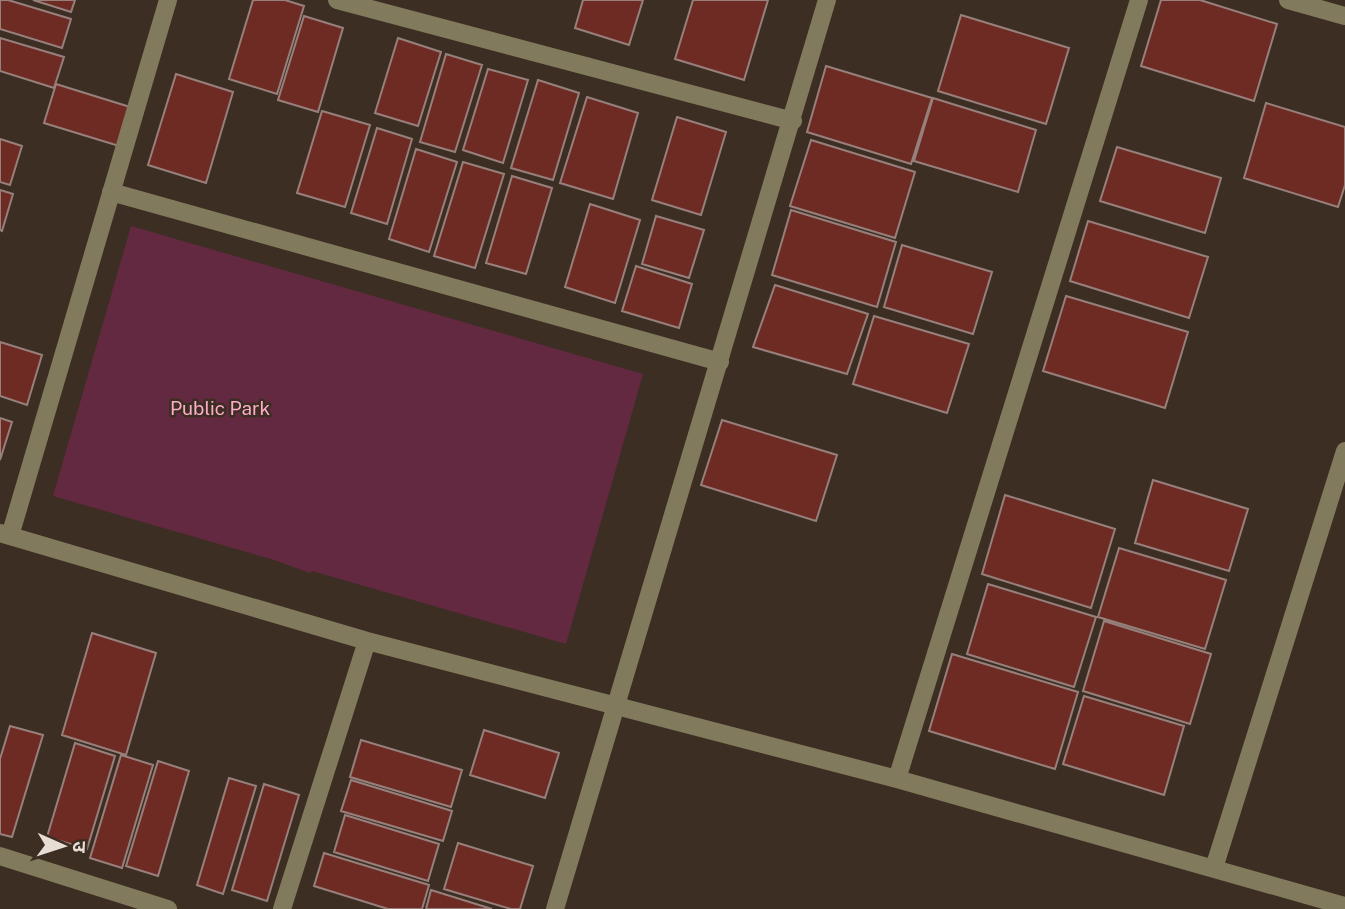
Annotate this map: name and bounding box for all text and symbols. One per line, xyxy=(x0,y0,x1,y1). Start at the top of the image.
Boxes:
park label: Public Park xyxy=(170,397,270,419)
north arrow xyxy=(28,811,98,881)
text: उ xyxy=(69,841,91,854)

